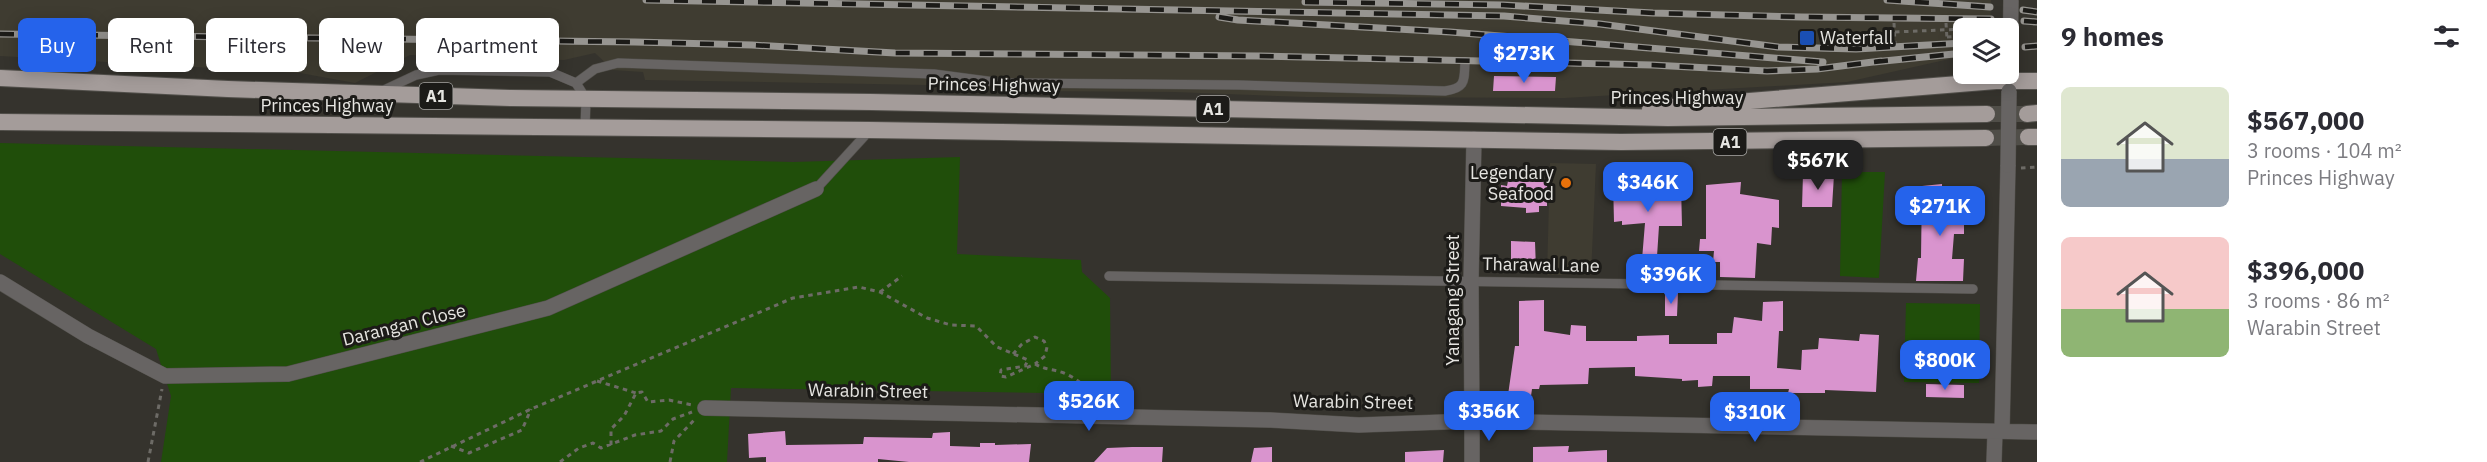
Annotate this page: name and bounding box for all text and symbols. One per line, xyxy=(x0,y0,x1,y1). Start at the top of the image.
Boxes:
chip: Buy xyxy=(18,18,96,72)
chip: Rent xyxy=(108,18,194,72)
chip: Filters xyxy=(206,18,307,72)
chip: New xyxy=(319,18,404,72)
chip: Apartment xyxy=(416,18,559,72)
map controls xyxy=(1953,18,2019,84)
button: layers xyxy=(1953,18,2019,84)
text: 9 homes xyxy=(2061,19,2164,53)
icon: filters xyxy=(2430,20,2463,53)
place label: Waterfall xyxy=(1820,26,1894,49)
marker: Waterfall xyxy=(1798,29,1816,47)
pin: $273K xyxy=(1482,33,1566,84)
text: $273K xyxy=(1493,39,1555,66)
street label: Princes Highway xyxy=(927,72,1061,97)
road number: A1 xyxy=(420,83,452,109)
street label: Princes Highway xyxy=(1611,86,1743,109)
street label: Princes Highway xyxy=(261,94,393,117)
road number: A1 xyxy=(1196,96,1230,122)
text: $567,000 xyxy=(2247,103,2364,137)
icon: home xyxy=(2109,111,2181,183)
road number: A1 xyxy=(1714,129,1746,155)
text: 3 rooms · 104 m² xyxy=(2247,137,2402,164)
pin: $567K xyxy=(1776,140,1860,191)
text: $567K xyxy=(1787,146,1849,173)
place label: Legendary Seafood xyxy=(1470,161,1554,205)
pin: $346K xyxy=(1606,162,1690,213)
text: Princes Highway xyxy=(2247,164,2395,191)
text: $346K xyxy=(1617,168,1679,195)
marker: Legendary Seafood xyxy=(1559,176,1573,190)
pin: $271K xyxy=(1898,186,1982,237)
text: $271K xyxy=(1909,192,1971,219)
street label: Yanagang Street xyxy=(1441,234,1464,366)
street label: Tharawal Lane xyxy=(1482,252,1600,277)
text: $396,000 xyxy=(2247,253,2364,287)
pin: $396K xyxy=(1629,254,1713,305)
text: $396K xyxy=(1640,260,1702,287)
icon: home xyxy=(2109,261,2181,333)
text: 3 rooms · 86 m² xyxy=(2247,287,2390,314)
street label: Darangan Close xyxy=(340,298,468,351)
text: Warabin Street xyxy=(2247,314,2381,341)
pin: $800K xyxy=(1903,340,1987,391)
text: $800K xyxy=(1914,346,1976,373)
street label: Warabin Street xyxy=(808,378,928,403)
pin: $526K xyxy=(1047,381,1131,432)
text: $526K xyxy=(1058,387,1120,414)
street label: Warabin Street xyxy=(1293,389,1413,414)
pin: $356K xyxy=(1447,391,1531,442)
pin: $310K xyxy=(1713,392,1797,443)
text: $356K xyxy=(1458,397,1520,424)
text: $310K xyxy=(1724,398,1786,425)

